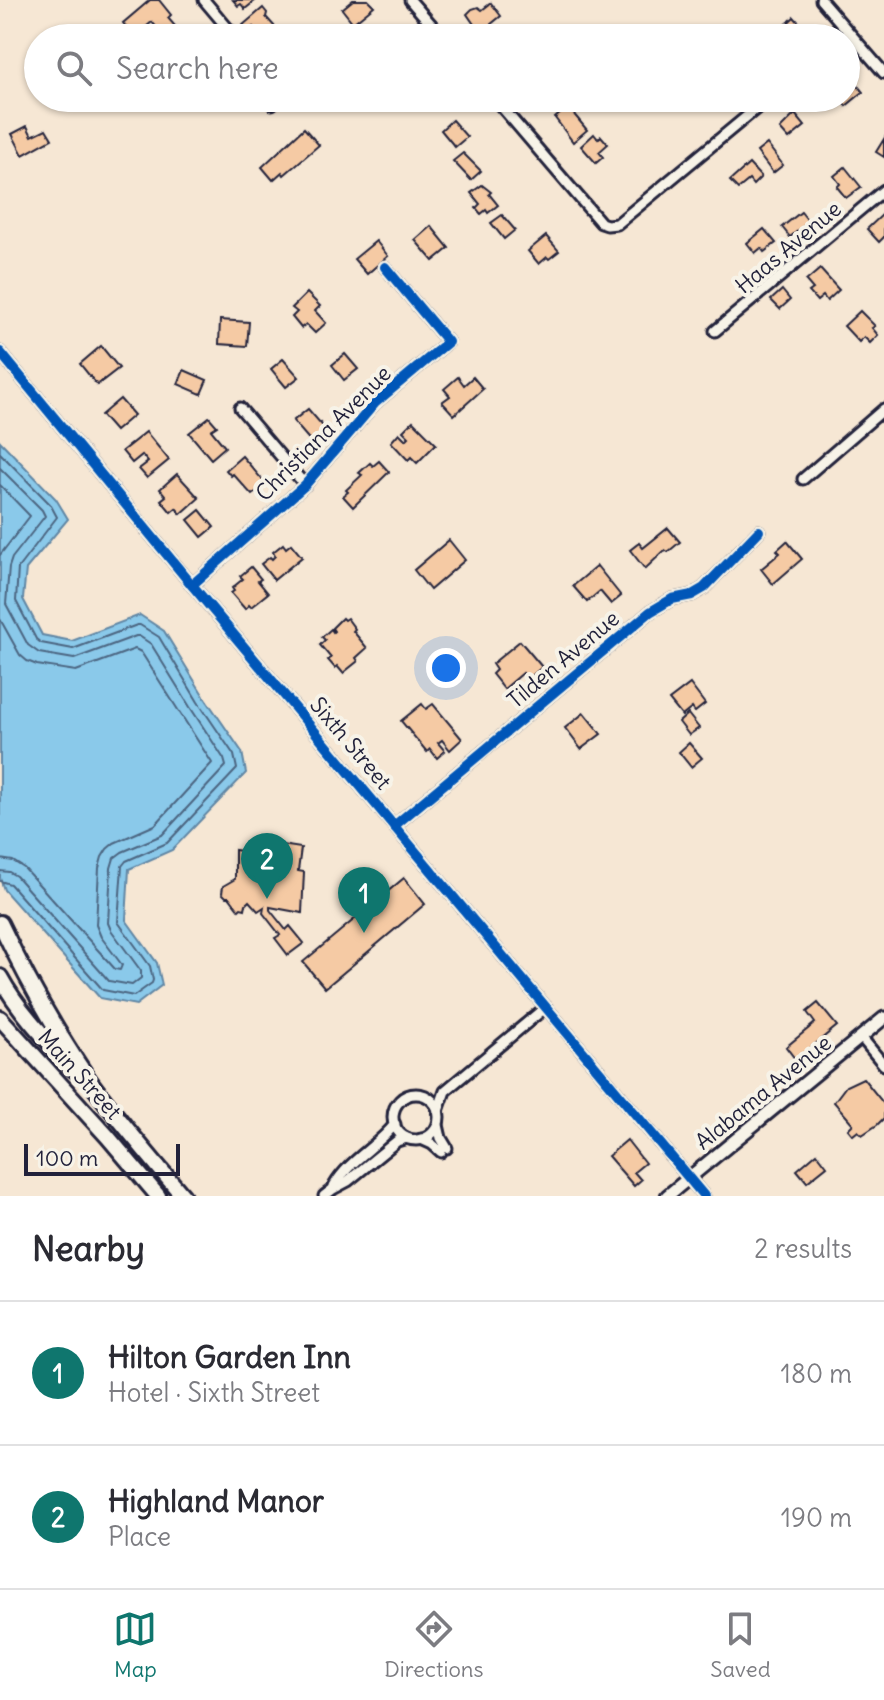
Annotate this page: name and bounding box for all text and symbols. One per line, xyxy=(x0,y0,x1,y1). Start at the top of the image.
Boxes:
search box xyxy=(24,24,860,112)
icon: search xyxy=(52,46,96,90)
text: Search here xyxy=(116,49,279,87)
street label: Haas Avenue xyxy=(729,195,847,299)
street label: Christiana Avenue xyxy=(249,359,397,507)
street label: Tilden Avenue xyxy=(501,604,625,714)
your location xyxy=(426,648,466,688)
street label: Sixth Street xyxy=(304,691,398,795)
pin: 2 xyxy=(241,833,293,899)
pin: 1 xyxy=(338,867,390,933)
street label: Main Street xyxy=(32,1023,128,1125)
street label: Alabama Avenue xyxy=(689,1029,837,1155)
scale bar xyxy=(24,1140,180,1176)
text: 100 m xyxy=(36,1144,98,1172)
text: Nearby xyxy=(32,1227,145,1270)
text: 2 results xyxy=(754,1232,852,1265)
text: Hilton Garden Inn xyxy=(108,1338,351,1376)
text: 1 xyxy=(53,1357,63,1390)
text: 180 m xyxy=(781,1357,852,1390)
text: Hotel · Sixth Street xyxy=(108,1376,320,1409)
text: Highland Manor xyxy=(108,1482,324,1520)
text: 2 xyxy=(51,1501,65,1534)
text: 190 m xyxy=(781,1501,852,1534)
text: Place xyxy=(108,1520,171,1553)
tab: Map xyxy=(113,1607,157,1683)
tab: Directions xyxy=(384,1607,484,1683)
tab: Saved xyxy=(710,1607,771,1683)

